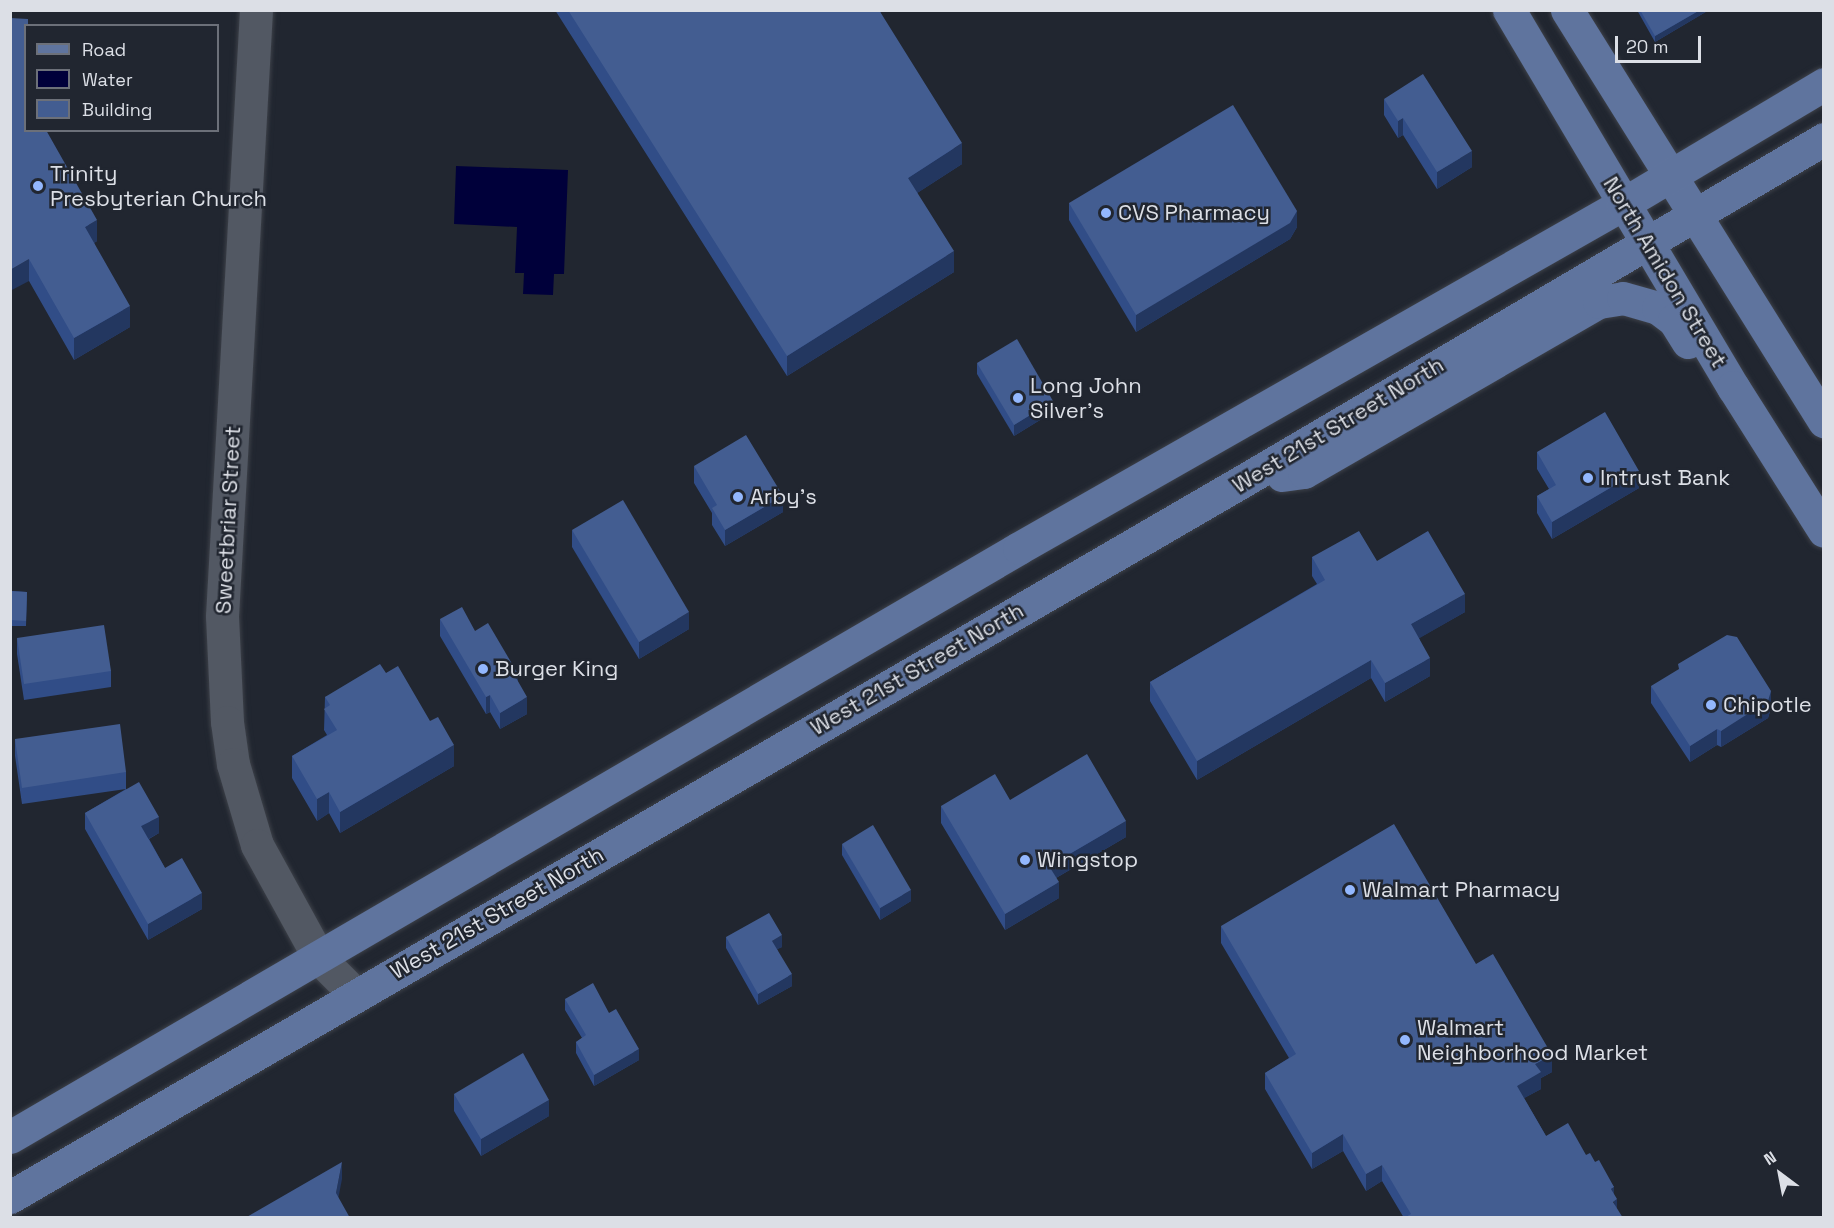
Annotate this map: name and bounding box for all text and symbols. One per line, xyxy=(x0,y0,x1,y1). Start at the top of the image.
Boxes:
legend xyxy=(24,24,219,132)
scale bar xyxy=(1618,24,1704,62)
text: 20 m xyxy=(1626,35,1669,58)
text: Road xyxy=(82,38,126,61)
text: Water xyxy=(82,68,133,91)
text: Building xyxy=(82,98,152,121)
place label: Trinity Presbyterian Church xyxy=(50,160,267,212)
street label: North Amidon Street xyxy=(1598,172,1732,372)
marker: Trinity Presbyterian Church xyxy=(31,179,45,193)
place label: CVS Pharmacy xyxy=(1118,200,1270,226)
marker: CVS Pharmacy xyxy=(1099,206,1113,220)
street label: West 21st Street North xyxy=(1228,351,1448,499)
place label: Long John Silver's xyxy=(1030,372,1142,424)
marker: Long John Silver's xyxy=(1011,391,1025,405)
street label: Sweetbriar Street xyxy=(210,425,246,615)
place label: Intrust Bank xyxy=(1600,465,1730,491)
marker: Intrust Bank xyxy=(1581,471,1595,485)
place label: Arby's xyxy=(750,484,817,510)
marker: Arby's xyxy=(731,490,745,504)
street label: West 21st Street North xyxy=(806,597,1028,741)
place label: Burger King xyxy=(495,656,618,682)
marker: Burger King xyxy=(476,662,490,676)
place label: Chipotle xyxy=(1723,692,1812,718)
marker: Chipotle xyxy=(1704,698,1718,712)
street label: West 21st Street North xyxy=(386,841,608,985)
place label: Wingstop xyxy=(1037,847,1138,873)
marker: Wingstop xyxy=(1018,853,1032,867)
place label: Walmart Pharmacy xyxy=(1362,877,1560,903)
marker: Walmart Pharmacy xyxy=(1343,883,1357,897)
place label: Walmart Neighborhood Market xyxy=(1417,1014,1648,1066)
marker: Walmart Neighborhood Market xyxy=(1398,1033,1412,1047)
north arrow xyxy=(1750,1144,1810,1204)
text: N xyxy=(1760,1147,1780,1170)

